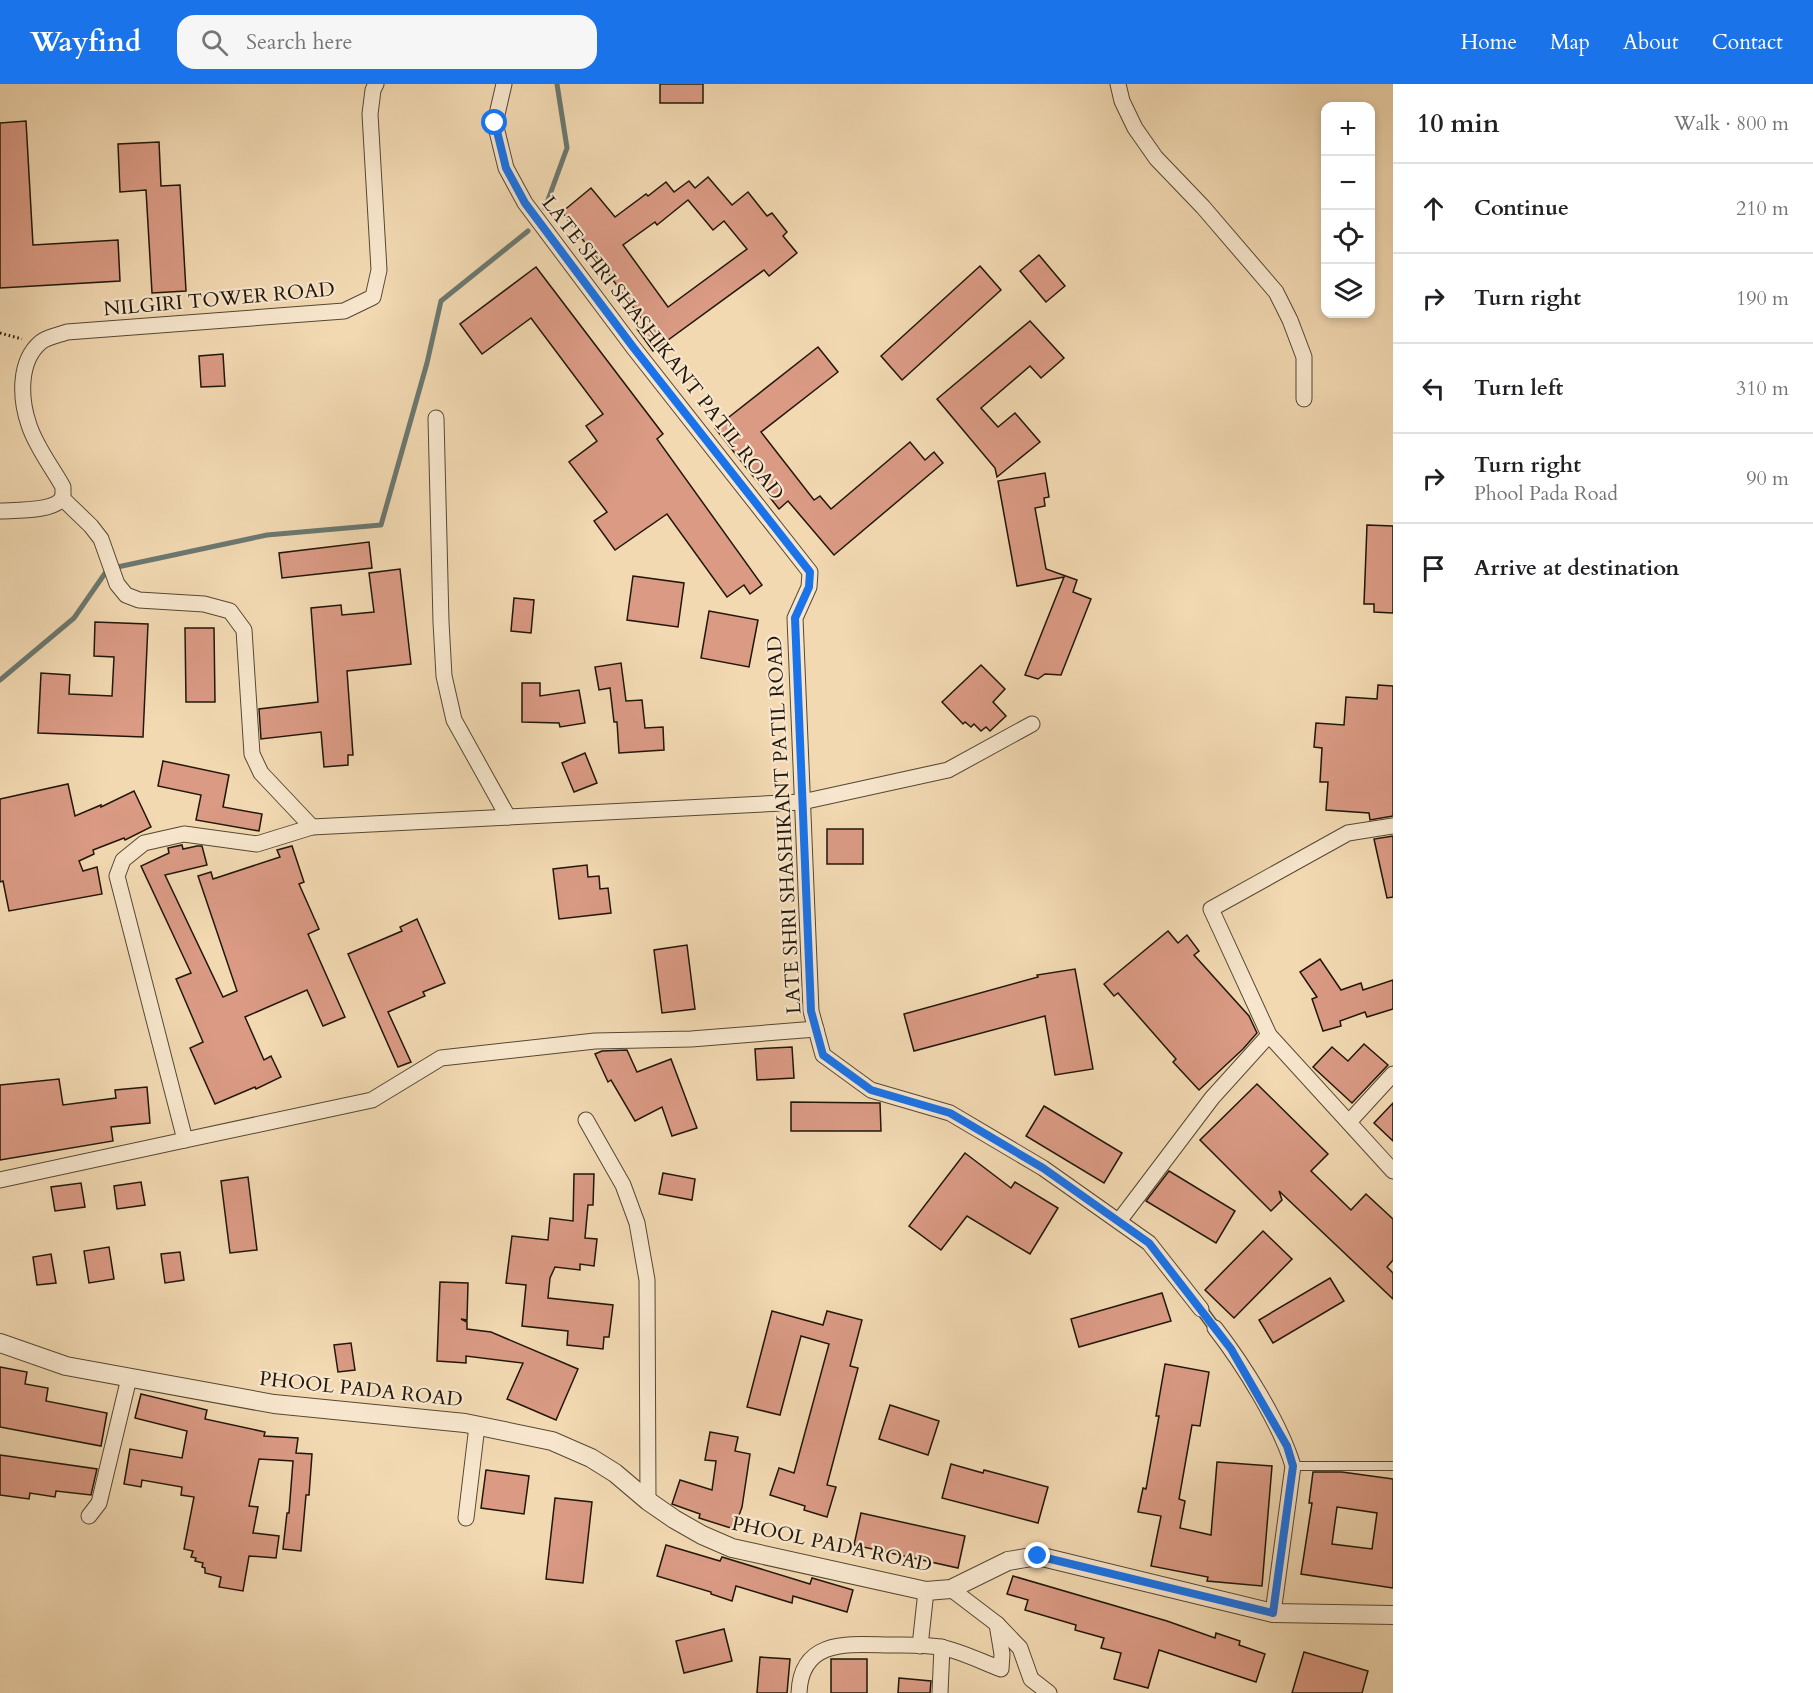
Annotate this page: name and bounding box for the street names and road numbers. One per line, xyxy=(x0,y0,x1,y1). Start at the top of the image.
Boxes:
street label: LATE SHRI SHASHIKANT PATIL ROAD xyxy=(536,190,790,506)
street label: NILGIRI TOWER ROAD xyxy=(102,275,336,323)
street label: LATE SHRI SHASHIKANT PATIL ROAD xyxy=(761,635,807,1015)
street label: PHOOL PADA ROAD xyxy=(258,1365,464,1413)
street label: PHOOL PADA ROAD xyxy=(729,1510,935,1578)

